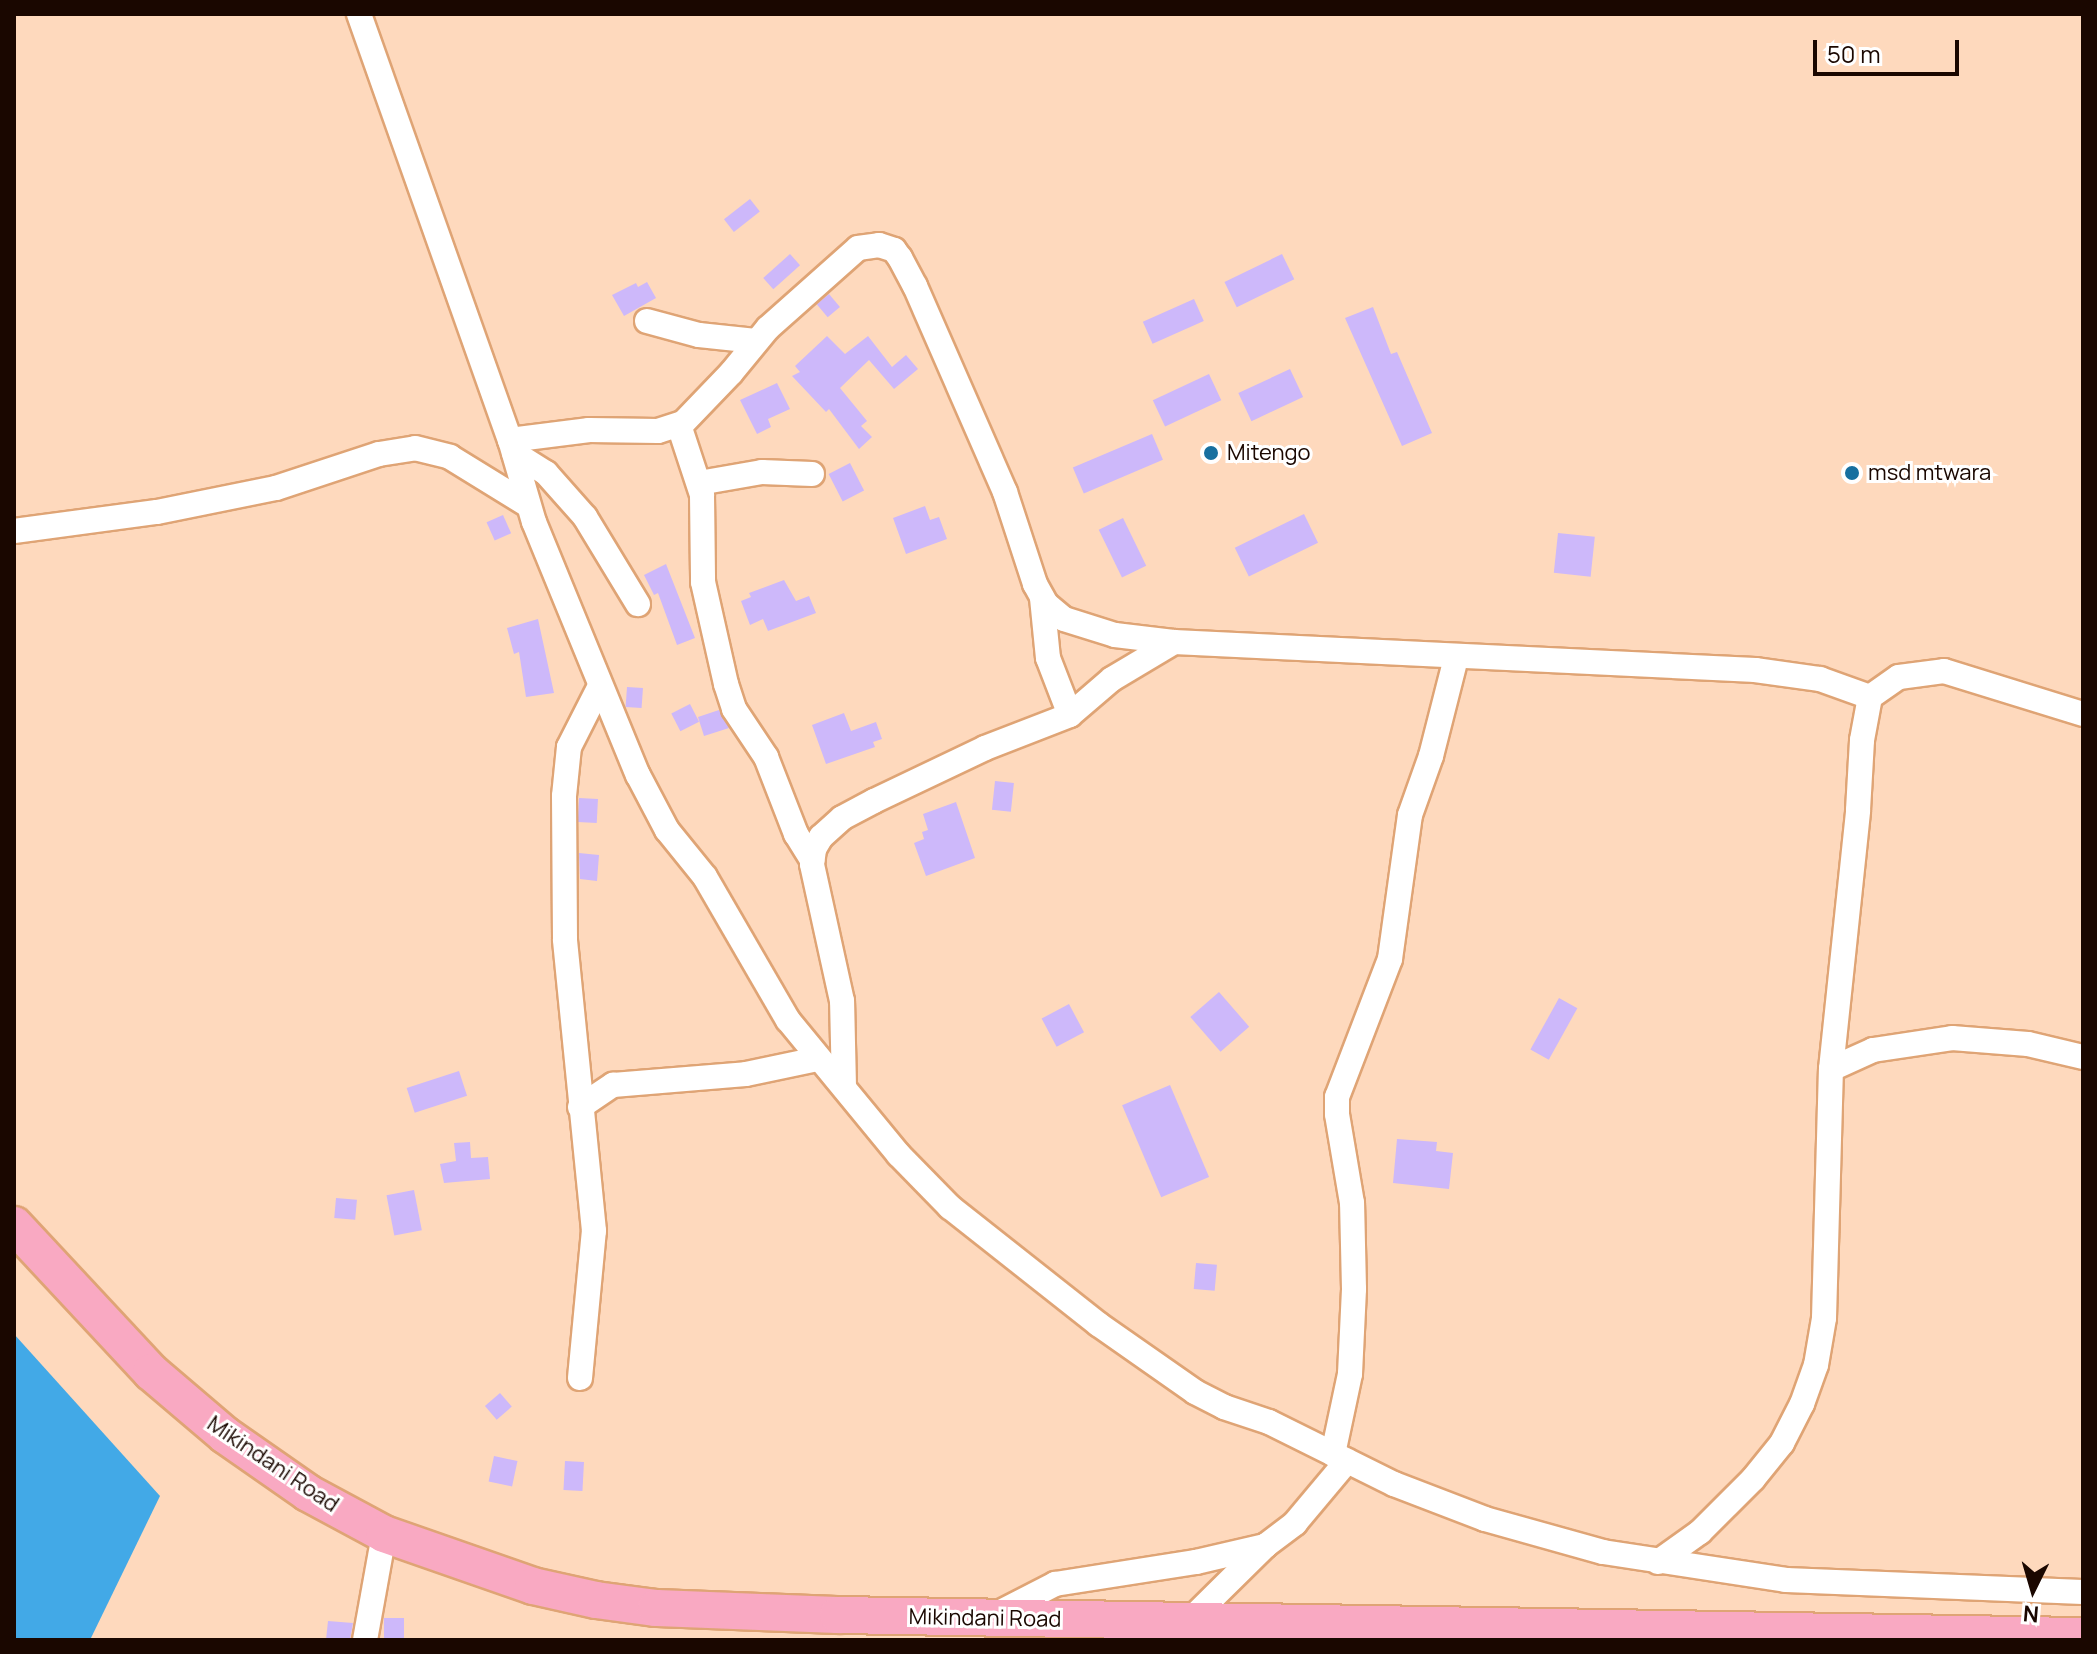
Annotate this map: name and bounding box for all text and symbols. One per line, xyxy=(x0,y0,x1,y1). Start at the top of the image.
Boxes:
scale bar xyxy=(1817,24,1963,74)
text: 50 m xyxy=(1827,37,1881,70)
place label: Mitengo xyxy=(1227,440,1311,466)
marker: Mitengo xyxy=(1202,444,1220,462)
place label: msd mtwara xyxy=(1868,460,1991,486)
marker: msd mtwara xyxy=(1843,464,1861,482)
street label: Mikindani Road xyxy=(202,1410,344,1518)
north arrow xyxy=(1993,1550,2073,1630)
text: N xyxy=(2022,1598,2040,1630)
street label: Mikindani Road xyxy=(908,1603,1062,1633)

